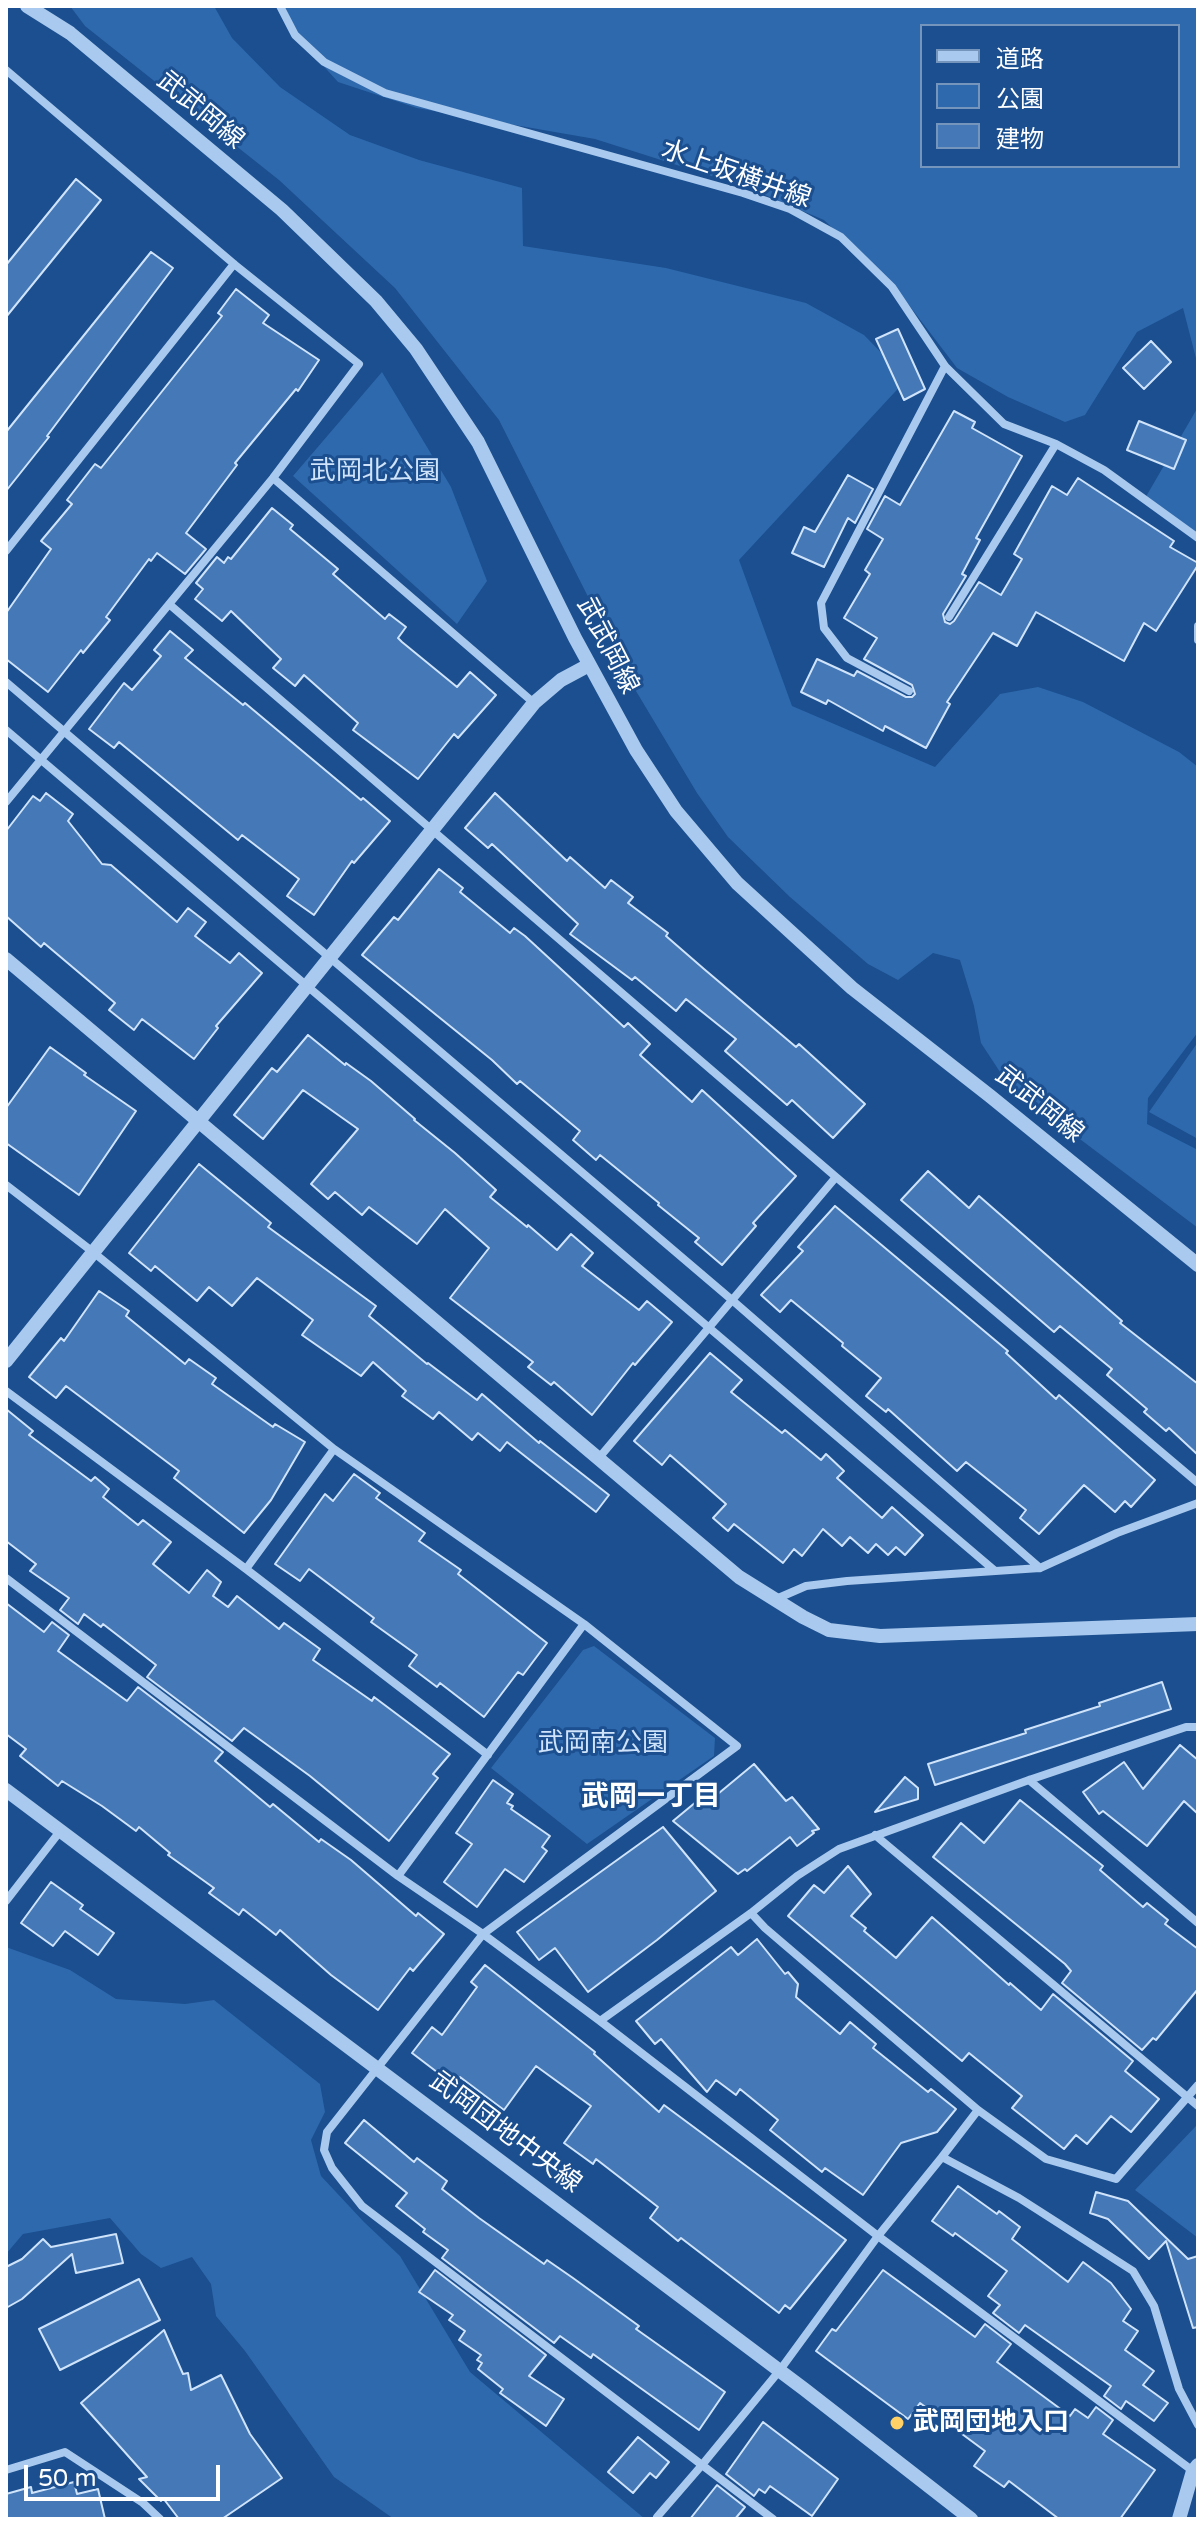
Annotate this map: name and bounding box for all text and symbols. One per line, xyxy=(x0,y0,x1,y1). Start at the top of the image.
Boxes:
legend xyxy=(920,24,1180,168)
text: 道路 xyxy=(996,45,1044,74)
street label: 武武岡線 xyxy=(150,66,250,156)
text: 公園 xyxy=(996,85,1044,114)
text: 建物 xyxy=(996,125,1044,154)
street label: 水上坂横井線 xyxy=(657,135,815,215)
park label: 武岡北公園 xyxy=(310,456,440,488)
street label: 武武岡線 xyxy=(569,593,645,699)
street label: 武武岡線 xyxy=(989,1060,1089,1150)
park label: 武岡南公園 xyxy=(538,1728,668,1760)
district label: 武岡一丁目 xyxy=(581,1781,721,1815)
street label: 武岡団地中央線 xyxy=(423,2066,587,2200)
place label: 武岡団地入口 xyxy=(913,2407,1069,2439)
marker: 武岡団地入口 xyxy=(888,2414,906,2432)
scale bar xyxy=(28,2449,224,2499)
text: 50 m xyxy=(38,2464,96,2493)

